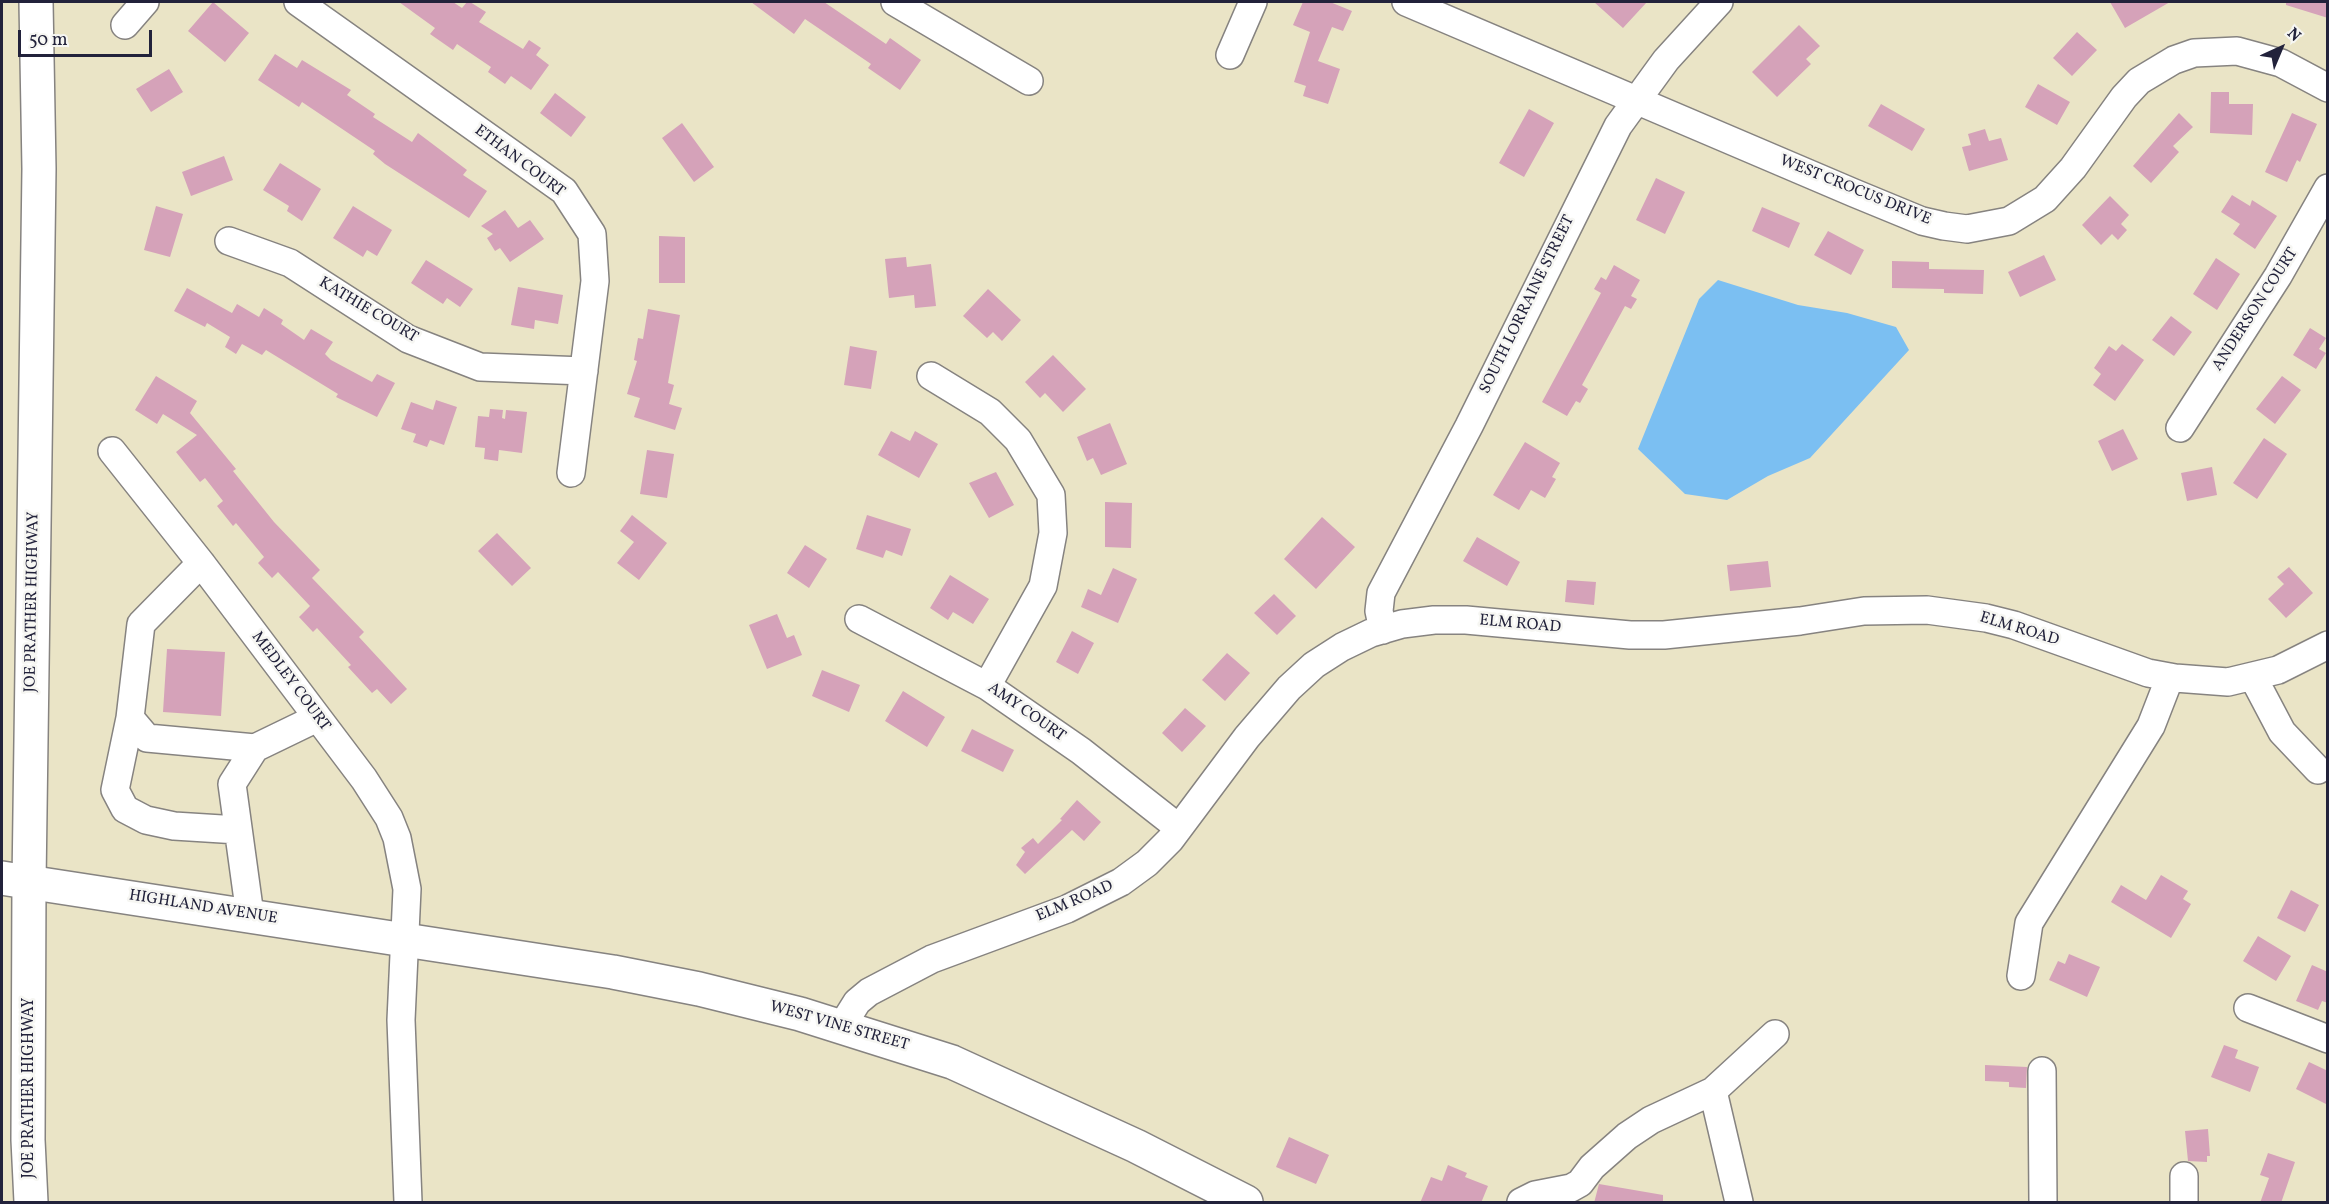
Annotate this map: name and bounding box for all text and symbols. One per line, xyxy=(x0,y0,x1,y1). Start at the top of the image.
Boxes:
scale bar xyxy=(21,18,154,56)
north arrow xyxy=(2251,18,2311,78)
text: N xyxy=(2282,23,2305,47)
text: 50 m xyxy=(29,28,68,53)
street label: ETHAN COURT xyxy=(470,122,568,202)
street label: WEST CROCUS DRIVE xyxy=(1776,152,1934,230)
street label: SOUTH LORRAINE STREET xyxy=(1476,213,1580,397)
street label: ANDERSON COURT xyxy=(2209,245,2303,375)
street label: KATHIE COURT xyxy=(315,274,421,348)
street label: JOE PRATHER HIGHWAY xyxy=(22,511,44,693)
street label: ELM ROAD xyxy=(1977,609,2061,651)
street label: ELM ROAD xyxy=(1478,612,1562,638)
street label: MEDLEY COURT xyxy=(246,628,334,736)
street label: AMY COURT xyxy=(983,679,1069,747)
street label: ELM ROAD xyxy=(1034,877,1116,927)
street label: HIGHLAND AVENUE xyxy=(127,887,279,929)
street label: JOE PRATHER HIGHWAY xyxy=(20,998,40,1178)
street label: WEST VINE STREET xyxy=(767,998,911,1056)

